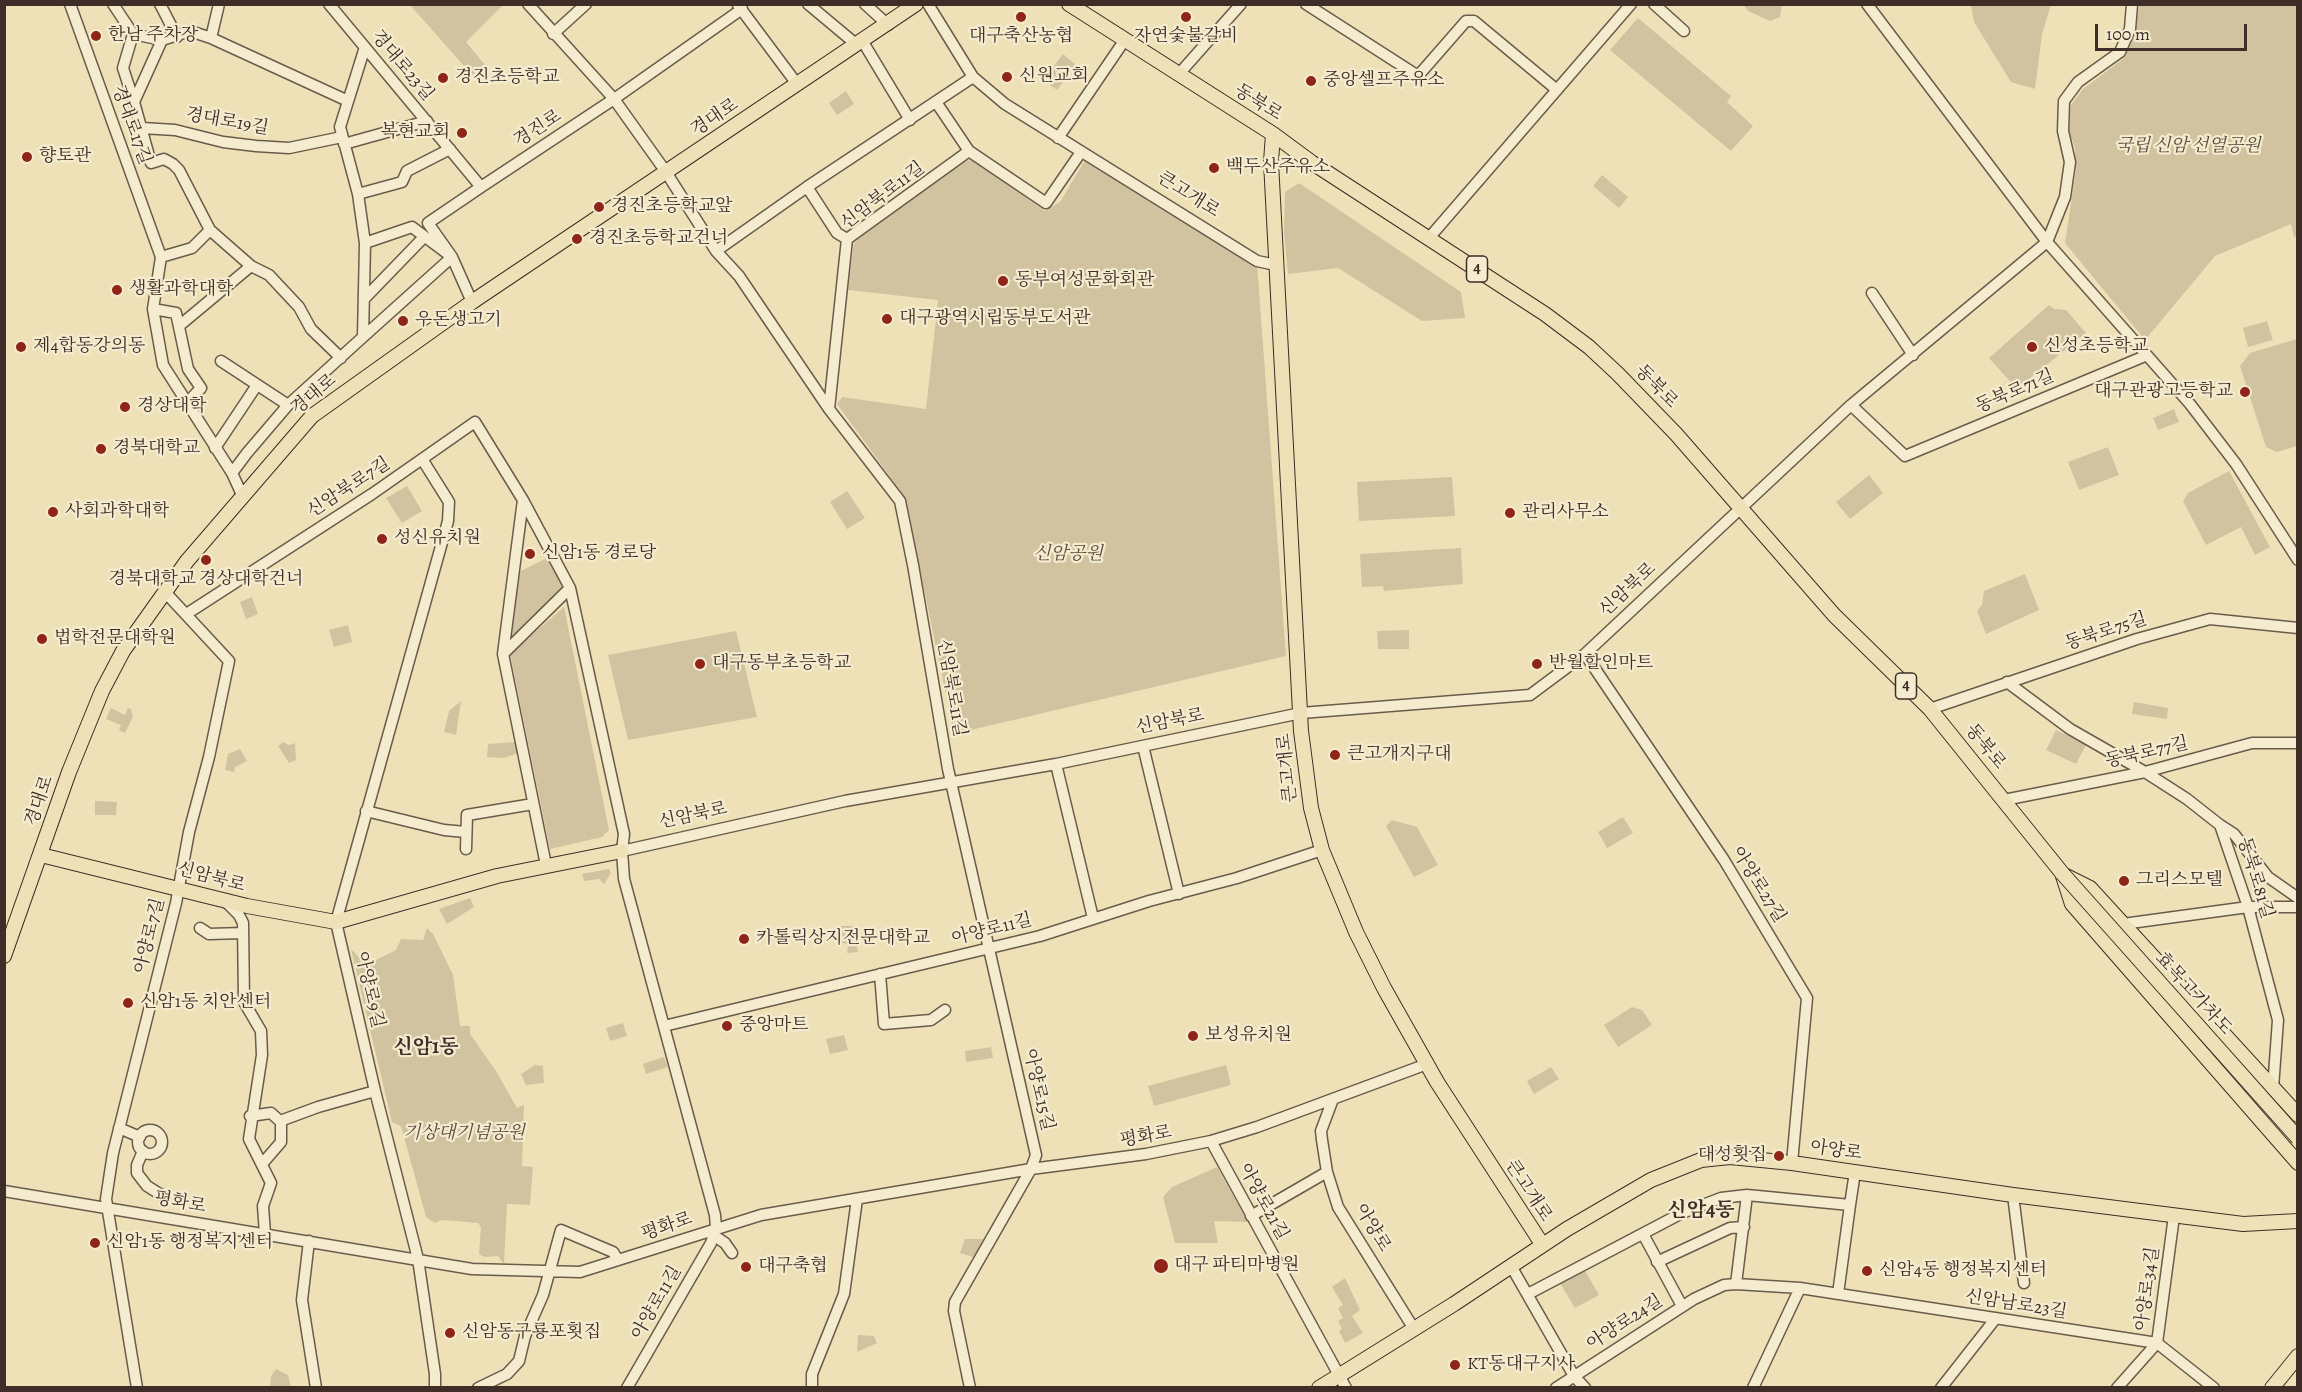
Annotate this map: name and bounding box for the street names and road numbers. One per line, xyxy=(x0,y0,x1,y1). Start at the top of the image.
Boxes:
street label: 경대로23길 xyxy=(366,26,438,106)
street label: 동북로 xyxy=(1230,80,1286,126)
street label: 경대로17길 xyxy=(107,82,155,168)
street label: 경대로 xyxy=(687,94,743,142)
street label: 경대로19길 xyxy=(184,104,270,140)
street label: 경진로 xyxy=(510,106,566,152)
street label: 신암북로11길 xyxy=(837,158,929,234)
street label: 큰고개로 xyxy=(1153,167,1223,223)
road number: 4 xyxy=(1466,256,1488,282)
street label: 동북로 xyxy=(1630,361,1682,413)
street label: 동북로71길 xyxy=(1972,366,2058,418)
street label: 경대로 xyxy=(287,370,341,420)
street label: 신암북로7길 xyxy=(303,453,395,523)
street label: 신암북로 xyxy=(1595,558,1661,622)
street label: 동북로75길 xyxy=(2062,609,2150,655)
street label: 신암북로11길 xyxy=(932,637,970,739)
road number: 4 xyxy=(1896,673,1916,699)
street label: 신암북로 xyxy=(1134,705,1206,739)
street label: 동북로 xyxy=(1960,720,2010,774)
street label: 큰고개로 xyxy=(1274,732,1302,804)
street label: 동북로77길 xyxy=(2103,733,2191,773)
street label: 경대로 xyxy=(21,773,59,829)
street label: 신암북로 xyxy=(657,798,729,834)
street label: 동북로81길 xyxy=(2232,834,2278,922)
street label: 아양로27길 xyxy=(1726,843,1790,927)
street label: 신암북로 xyxy=(175,859,247,897)
street label: 아양로7길 xyxy=(130,896,170,976)
street label: 아양로11길 xyxy=(950,910,1034,950)
street label: 효목고가차도 xyxy=(2150,948,2236,1040)
street label: 아양로9길 xyxy=(350,950,388,1030)
street label: 아양로15길 xyxy=(1018,1047,1058,1133)
street label: 평화로 xyxy=(1118,1122,1174,1152)
street label: 아양로 xyxy=(1809,1137,1863,1165)
street label: 큰고개로 xyxy=(1500,1156,1556,1226)
street label: 아양로21길 xyxy=(1233,1160,1293,1244)
street label: 평화로 xyxy=(152,1188,208,1218)
street label: 아양로 xyxy=(1349,1200,1395,1256)
street label: 평화로 xyxy=(639,1208,695,1246)
street label: 아양로34길 xyxy=(2131,1245,2165,1333)
street label: 아양로11길 xyxy=(627,1262,687,1344)
street label: 신암남로23길 xyxy=(1963,1286,2069,1324)
street label: 아양로24길 xyxy=(1583,1290,1667,1356)

